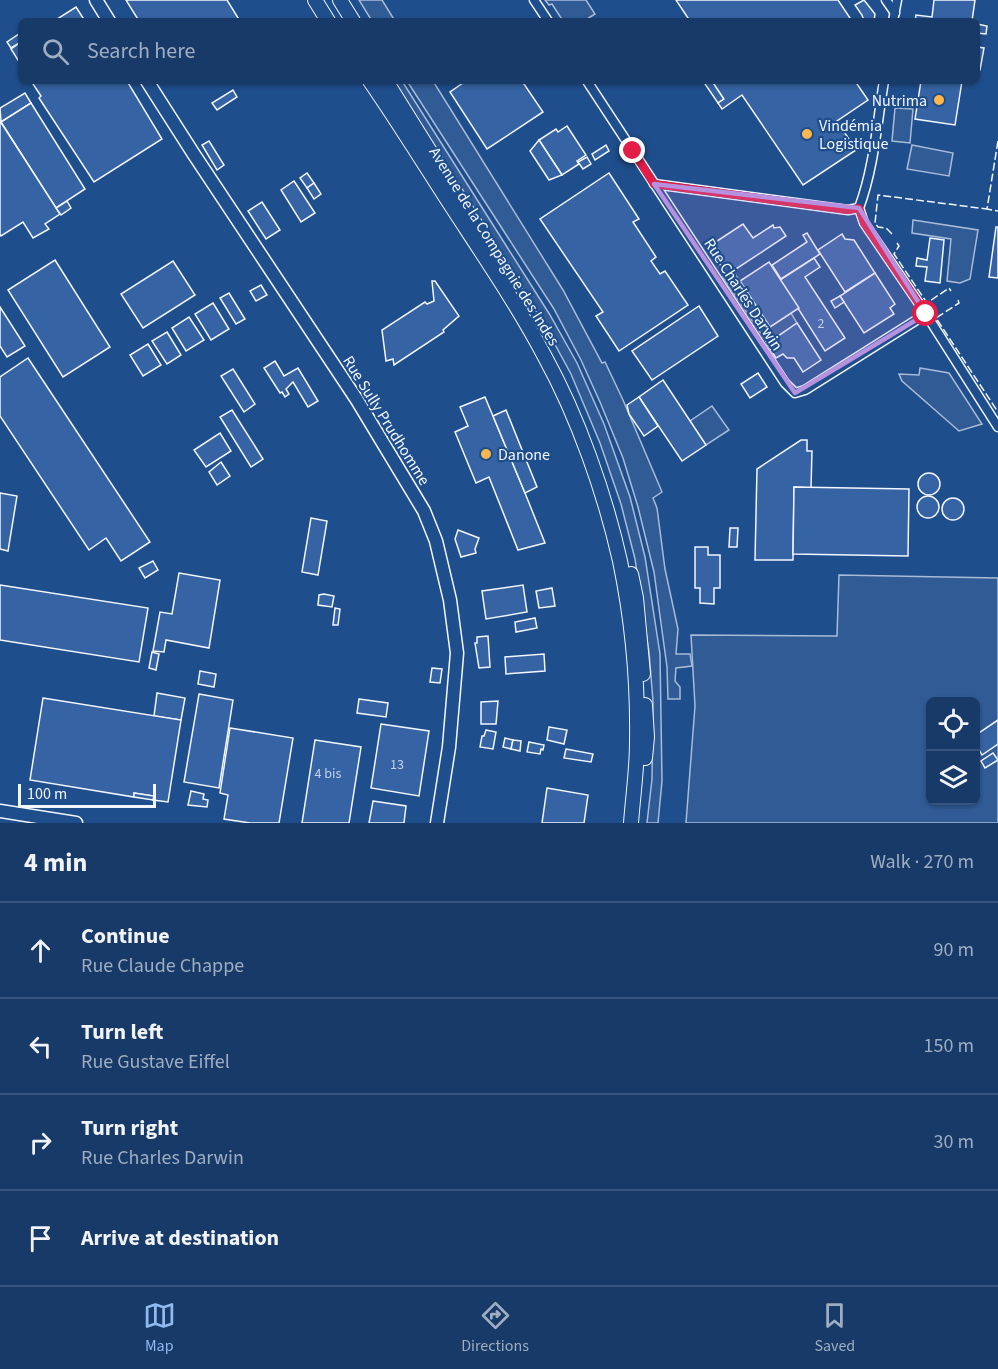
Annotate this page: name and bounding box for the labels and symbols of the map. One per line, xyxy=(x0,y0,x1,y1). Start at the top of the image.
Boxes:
place label: Nutrima xyxy=(872,90,927,112)
marker: Nutrima xyxy=(932,93,946,107)
place label: Vindémia Logistique xyxy=(819,115,889,155)
marker: Vindémia Logistique xyxy=(800,127,814,141)
route end xyxy=(619,137,645,163)
street label: Avenue de la Compagnie des Indes xyxy=(424,143,565,350)
street label: Rue Charles Darwin xyxy=(698,234,788,355)
route start xyxy=(912,300,938,326)
house number: 2 xyxy=(818,314,825,334)
street label: Rue Sully Prudhomme xyxy=(337,351,435,490)
place label: Danone xyxy=(498,444,550,466)
marker: Danone xyxy=(479,447,493,461)
house number: 13 xyxy=(390,755,404,775)
house number: 4 bis xyxy=(315,764,342,784)
scale bar xyxy=(18,781,156,808)

